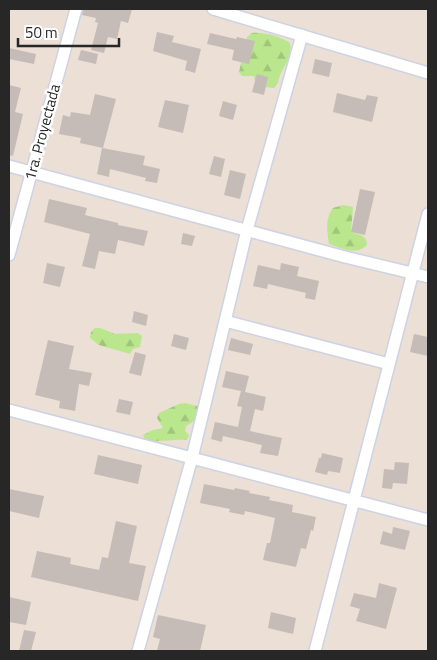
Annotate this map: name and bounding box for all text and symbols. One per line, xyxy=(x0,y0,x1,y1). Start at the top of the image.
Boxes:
scale bar xyxy=(18,15,119,47)
text: 50 m xyxy=(25,21,58,44)
street label: 1ra. Proyectada xyxy=(18,81,66,183)

